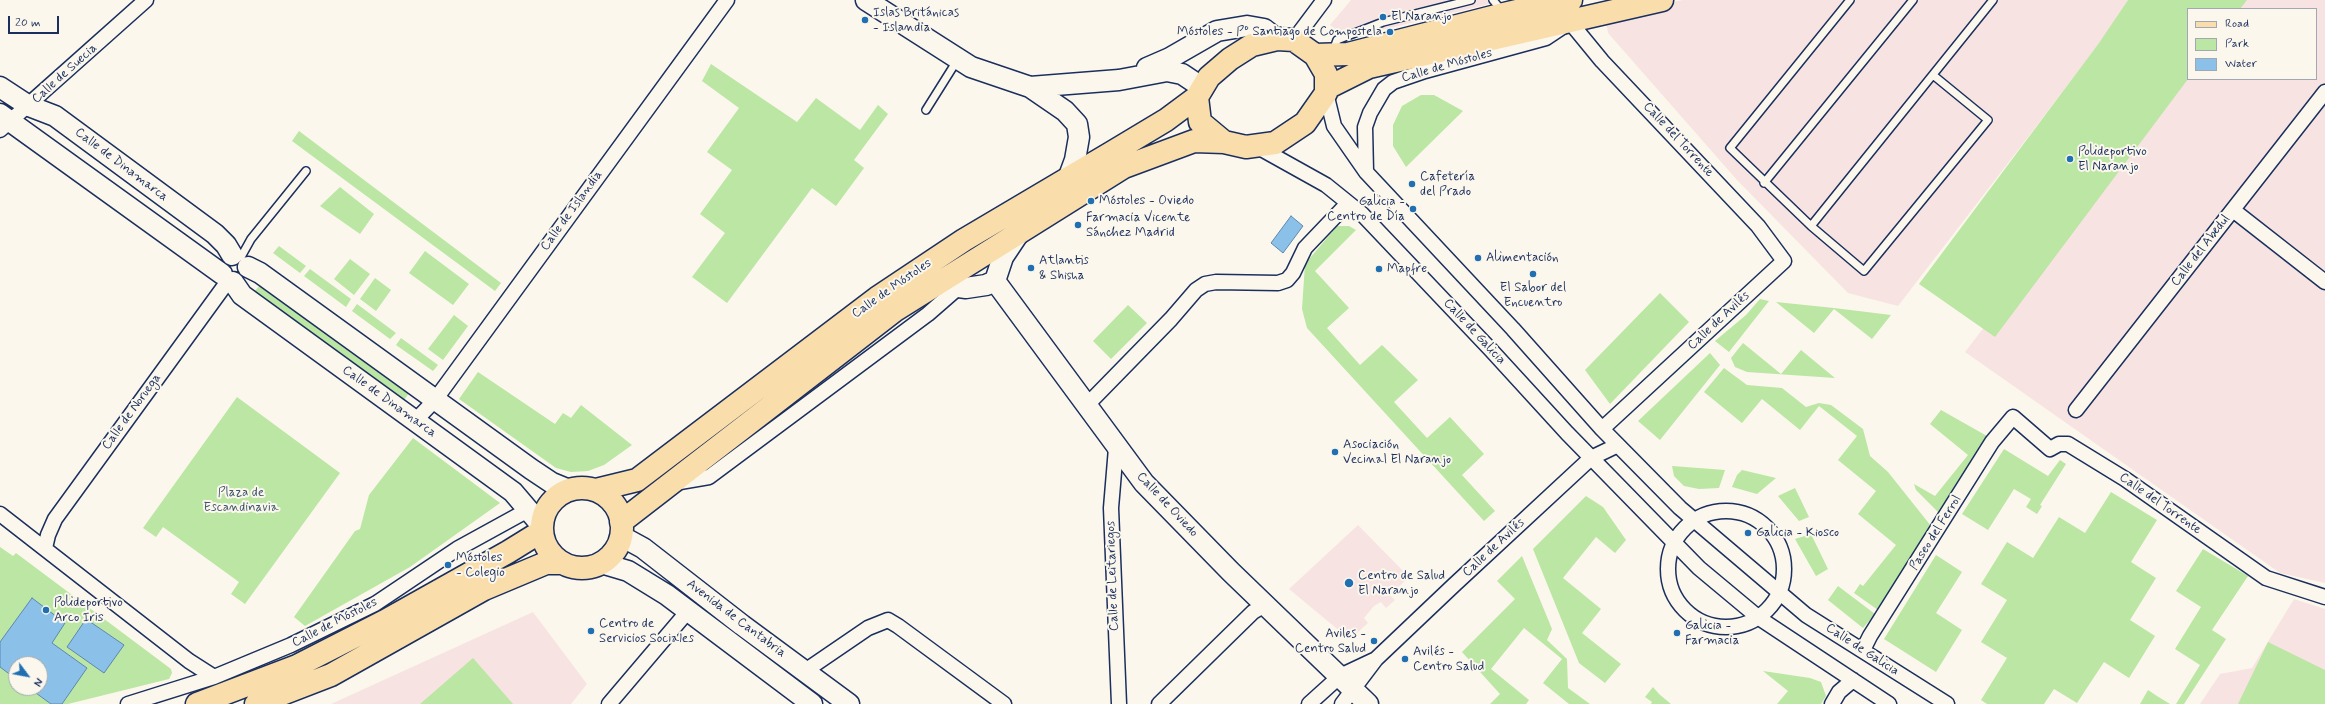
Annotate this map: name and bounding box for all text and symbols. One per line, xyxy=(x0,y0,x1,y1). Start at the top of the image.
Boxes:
place label: Islas Británicas - Islandia xyxy=(873,5,959,36)
scale bar xyxy=(10,8,61,34)
legend xyxy=(2187,8,2317,80)
place label: El Naranjo xyxy=(1391,9,1452,25)
marker: El Naranjo xyxy=(1378,12,1388,22)
text: 20 m xyxy=(15,15,41,31)
marker: Islas Británicas - Islandia xyxy=(860,15,870,25)
text: Road xyxy=(2225,16,2249,32)
place label: Móstoles - Pº Santiago de Compostela xyxy=(1177,24,1382,40)
marker: Móstoles - Pº Santiago de Compostela xyxy=(1385,27,1395,37)
text: Park xyxy=(2225,36,2249,52)
street label: Calle de Suecia xyxy=(29,41,101,107)
street label: Calle de Móstoles xyxy=(1400,46,1494,86)
text: Water xyxy=(2225,56,2257,72)
street label: Calle del Torrente xyxy=(1639,99,1717,181)
street label: Calle de Dinamarca xyxy=(71,125,171,205)
place label: Polideportivo El Naranjo xyxy=(2078,144,2147,175)
marker: Polideportivo El Naranjo xyxy=(2065,154,2075,164)
street label: Calle de Islandia xyxy=(538,168,606,254)
place label: Cafetería del Prado xyxy=(1420,169,1475,200)
marker: Cafetería del Prado xyxy=(1407,179,1417,189)
place label: Móstoles - Oviedo xyxy=(1099,193,1194,209)
place label: Galicia - Centro de Día xyxy=(1327,194,1405,225)
marker: Móstoles - Oviedo xyxy=(1086,196,1096,206)
marker: Galicia - Centro de Día xyxy=(1408,204,1418,214)
place label: Farmacia Vicente Sánchez Madrid xyxy=(1086,210,1190,241)
street label: Calle del Abedul xyxy=(2168,212,2234,290)
marker: Farmacia Vicente Sánchez Madrid xyxy=(1073,220,1083,230)
place label: Alimentación xyxy=(1486,250,1559,266)
place label: Atlantis & Shisha xyxy=(1039,253,1089,284)
marker: Alimentación xyxy=(1473,253,1483,263)
street label: Calle de Móstoles xyxy=(849,256,935,322)
place label: Mapfre xyxy=(1387,261,1427,277)
marker: Atlantis & Shisha xyxy=(1026,263,1036,273)
marker: Mapfre xyxy=(1374,264,1384,274)
marker: El Sabor del Encuentro xyxy=(1528,269,1538,279)
place label: El Sabor del Encuentro xyxy=(1500,280,1566,311)
street label: Calle de Avilés xyxy=(1685,288,1753,354)
street label: Calle de Galicia xyxy=(1440,296,1508,368)
street label: Calle de Dinamarca xyxy=(339,363,439,441)
street label: Calle de Noruega xyxy=(99,371,165,453)
place label: Asociación Vecinal El Naranjo xyxy=(1343,437,1451,468)
marker: Asociación Vecinal El Naranjo xyxy=(1330,447,1340,457)
street label: Calle de Oviedo xyxy=(1133,469,1201,541)
street label: Calle del Torrente xyxy=(2116,470,2204,538)
park label: Plaza de Escandinavia xyxy=(204,485,278,516)
street label: Paseo del Ferrol xyxy=(1907,493,1965,573)
street label: Calle de Avilés xyxy=(1460,515,1528,581)
street label: Calle de Leitariegos xyxy=(1103,521,1123,631)
place label: Galicia - Kiosco xyxy=(1756,525,1839,541)
marker: Galicia - Kiosco xyxy=(1743,528,1753,538)
place label: Móstoles - Colegio xyxy=(456,550,505,581)
marker: Móstoles - Colegio xyxy=(443,560,453,570)
place label: Centro de Salud El Naranjo xyxy=(1358,568,1445,599)
street label: Avenida de Cantabria xyxy=(683,577,789,661)
marker: Centro de Salud El Naranjo xyxy=(1343,577,1355,589)
place label: Polideportivo Arco Iris xyxy=(54,595,123,626)
street label: Calle de Móstoles xyxy=(290,595,380,651)
marker: Polideportivo Arco Iris xyxy=(41,605,51,615)
place label: Centro de Servicios Sociales xyxy=(599,616,694,647)
place label: Galicia - Farmacia xyxy=(1685,618,1739,649)
street label: Calle de Galicia xyxy=(1822,621,1902,679)
marker: Centro de Servicios Sociales xyxy=(586,626,596,636)
place label: Aviles - Centro Salud xyxy=(1295,626,1366,657)
marker: Galicia - Farmacia xyxy=(1672,628,1682,638)
marker: Aviles - Centro Salud xyxy=(1369,636,1379,646)
place label: Avilés - Centro Salud xyxy=(1413,644,1484,675)
marker: Avilés - Centro Salud xyxy=(1400,654,1410,664)
north arrow xyxy=(8,656,48,696)
text: N xyxy=(29,675,45,689)

